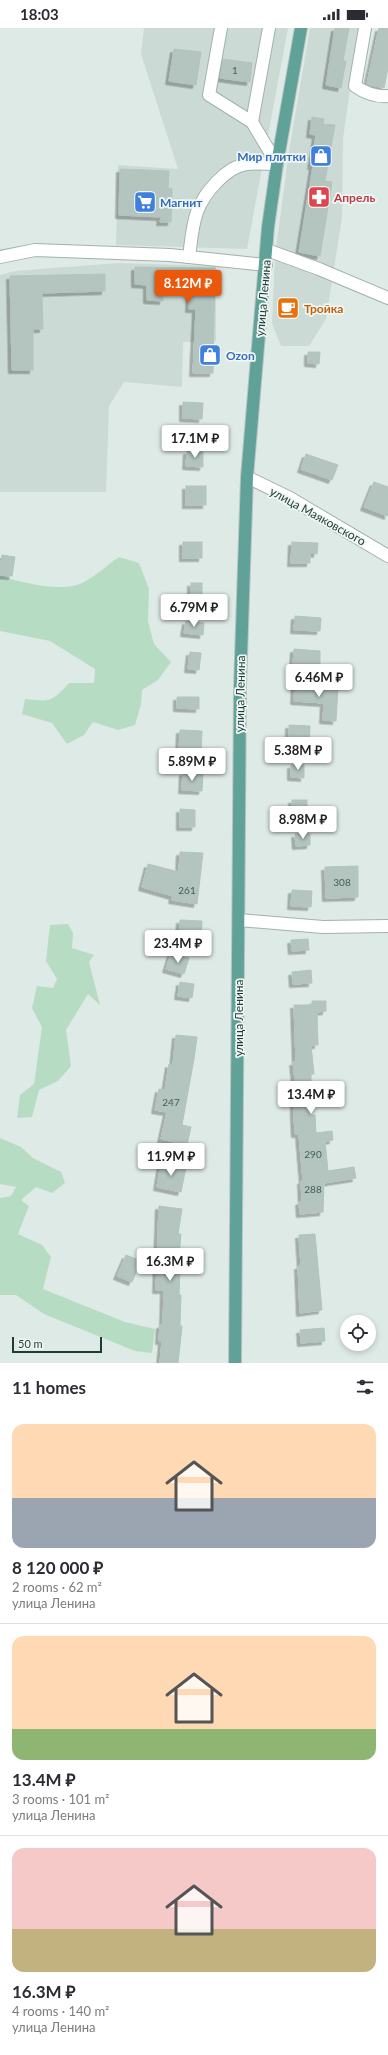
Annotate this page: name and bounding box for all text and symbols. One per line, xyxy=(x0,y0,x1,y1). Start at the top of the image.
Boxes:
text: 18:03 xyxy=(20,5,59,23)
house number: 1 xyxy=(232,64,238,76)
shop icon: Мир плитки xyxy=(308,143,334,169)
place label: Мир плитки xyxy=(237,149,306,164)
pharmacy icon: Апрель xyxy=(306,184,332,210)
supermarket icon: Магнит xyxy=(132,189,158,215)
place label: Апрель xyxy=(333,190,376,205)
place label: Магнит xyxy=(160,195,203,210)
street label: улица Ленина xyxy=(252,259,274,337)
pin: 8.12M ₽ xyxy=(151,270,225,304)
text: 8.12M ₽ xyxy=(164,275,212,291)
cafe icon: Тройка xyxy=(275,295,301,321)
place label: Тройка xyxy=(304,301,343,316)
shop icon: Ozon xyxy=(197,342,223,368)
place label: Ozon xyxy=(226,348,255,363)
pin: 17.1M ₽ xyxy=(158,425,232,459)
text: 17.1M ₽ xyxy=(171,430,219,446)
street label: улица Маяковского xyxy=(267,483,369,549)
pin: 6.79M ₽ xyxy=(157,594,231,628)
text: 6.79M ₽ xyxy=(170,599,218,615)
street label: улица Ленина xyxy=(232,655,248,733)
pin: 6.46M ₽ xyxy=(282,664,356,698)
text: 6.46M ₽ xyxy=(295,669,343,685)
pin: 5.38M ₽ xyxy=(261,737,335,771)
text: 5.38M ₽ xyxy=(274,742,322,758)
pin: 5.89M ₽ xyxy=(155,748,229,782)
text: 5.89M ₽ xyxy=(168,753,216,769)
pin: 8.98M ₽ xyxy=(266,806,340,840)
text: 8.98M ₽ xyxy=(279,811,327,827)
house number: 308 xyxy=(333,876,351,888)
house number: 261 xyxy=(178,884,196,896)
pin: 23.4M ₽ xyxy=(141,930,215,964)
text: 23.4M ₽ xyxy=(154,935,202,951)
street label: улица Ленина xyxy=(231,979,246,1057)
pin: 13.4M ₽ xyxy=(274,1081,348,1115)
text: 13.4M ₽ xyxy=(287,1086,335,1102)
house number: 247 xyxy=(162,1096,180,1108)
pin: 11.9M ₽ xyxy=(134,1143,208,1177)
text: 11.9M ₽ xyxy=(147,1148,195,1164)
house number: 290 xyxy=(304,1148,322,1160)
house number: 288 xyxy=(304,1183,322,1195)
pin: 16.3M ₽ xyxy=(133,1248,207,1282)
text: 16.3M ₽ xyxy=(146,1253,194,1269)
map controls xyxy=(340,1315,376,1351)
button: locate xyxy=(340,1315,376,1351)
scale bar xyxy=(12,1335,102,1354)
text: 50 m xyxy=(18,1337,43,1350)
icon: filters xyxy=(354,1376,376,1398)
text: 11 homes xyxy=(12,1377,86,1398)
icon: home xyxy=(158,1450,230,1522)
text: 8 120 000 ₽ xyxy=(12,1557,103,1578)
text: 2 rooms · 62 m² xyxy=(12,1579,102,1595)
text: улица Ленина xyxy=(12,1595,96,1611)
icon: home xyxy=(158,1662,230,1734)
text: 13.4M ₽ xyxy=(12,1769,76,1790)
text: 3 rooms · 101 m² xyxy=(12,1791,109,1807)
text: улица Ленина xyxy=(12,1807,96,1823)
icon: home xyxy=(158,1874,230,1946)
text: 16.3M ₽ xyxy=(12,1981,76,2002)
text: 4 rooms · 140 m² xyxy=(12,2003,109,2019)
text: улица Ленина xyxy=(12,2019,96,2035)

